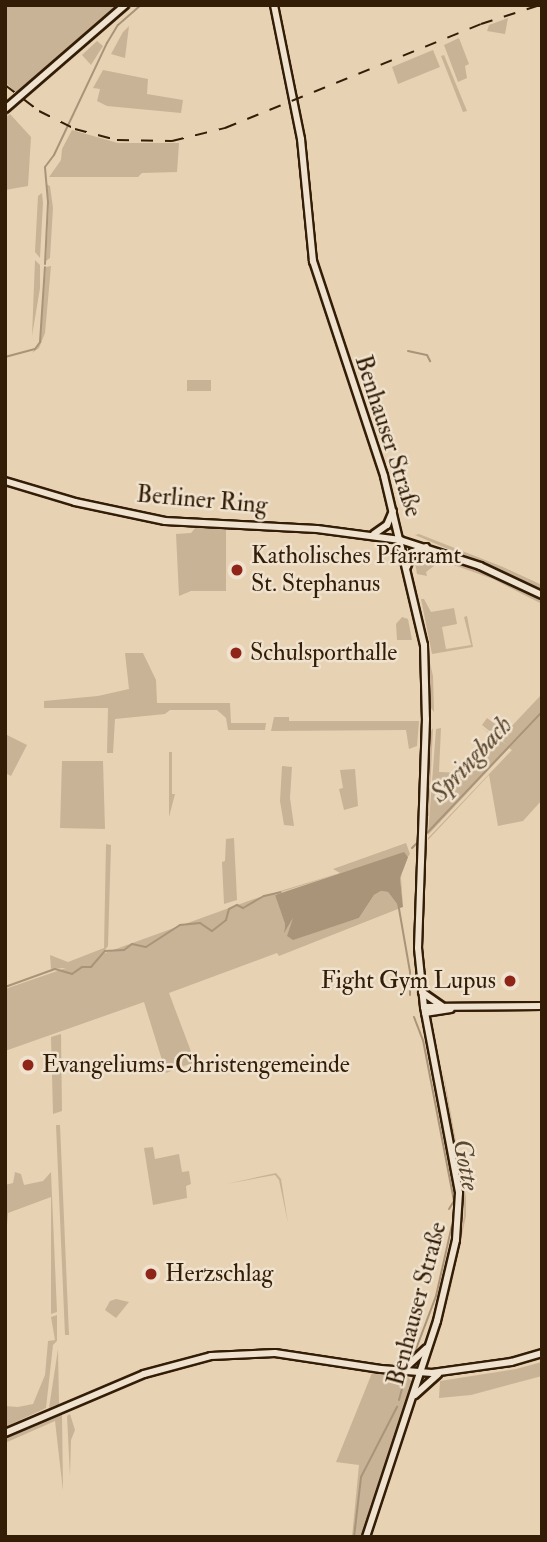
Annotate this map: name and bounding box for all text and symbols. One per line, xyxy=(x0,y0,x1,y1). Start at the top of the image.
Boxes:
street label: Benhauser Straße xyxy=(348,352,428,520)
street label: Berliner Ring xyxy=(135,480,269,520)
place label: Katholisches Pfarramt St. Stephanus xyxy=(251,542,461,598)
marker: Katholisches Pfarramt St. Stephanus xyxy=(229,562,245,578)
place label: Schulsporthalle xyxy=(250,639,397,667)
marker: Schulsporthalle xyxy=(228,645,244,661)
water label: Springbach xyxy=(424,711,520,809)
place label: Fight Gym Lupus xyxy=(321,967,496,995)
marker: Fight Gym Lupus xyxy=(502,973,518,989)
place label: Evangeliums-Christengemeinde xyxy=(42,1051,350,1079)
marker: Evangeliums-Christengemeinde xyxy=(20,1057,36,1073)
water label: Gotte xyxy=(445,1137,485,1193)
street label: Benhauser Straße xyxy=(381,1219,453,1389)
place label: Herzschlag xyxy=(165,1260,273,1288)
marker: Herzschlag xyxy=(143,1266,159,1282)

